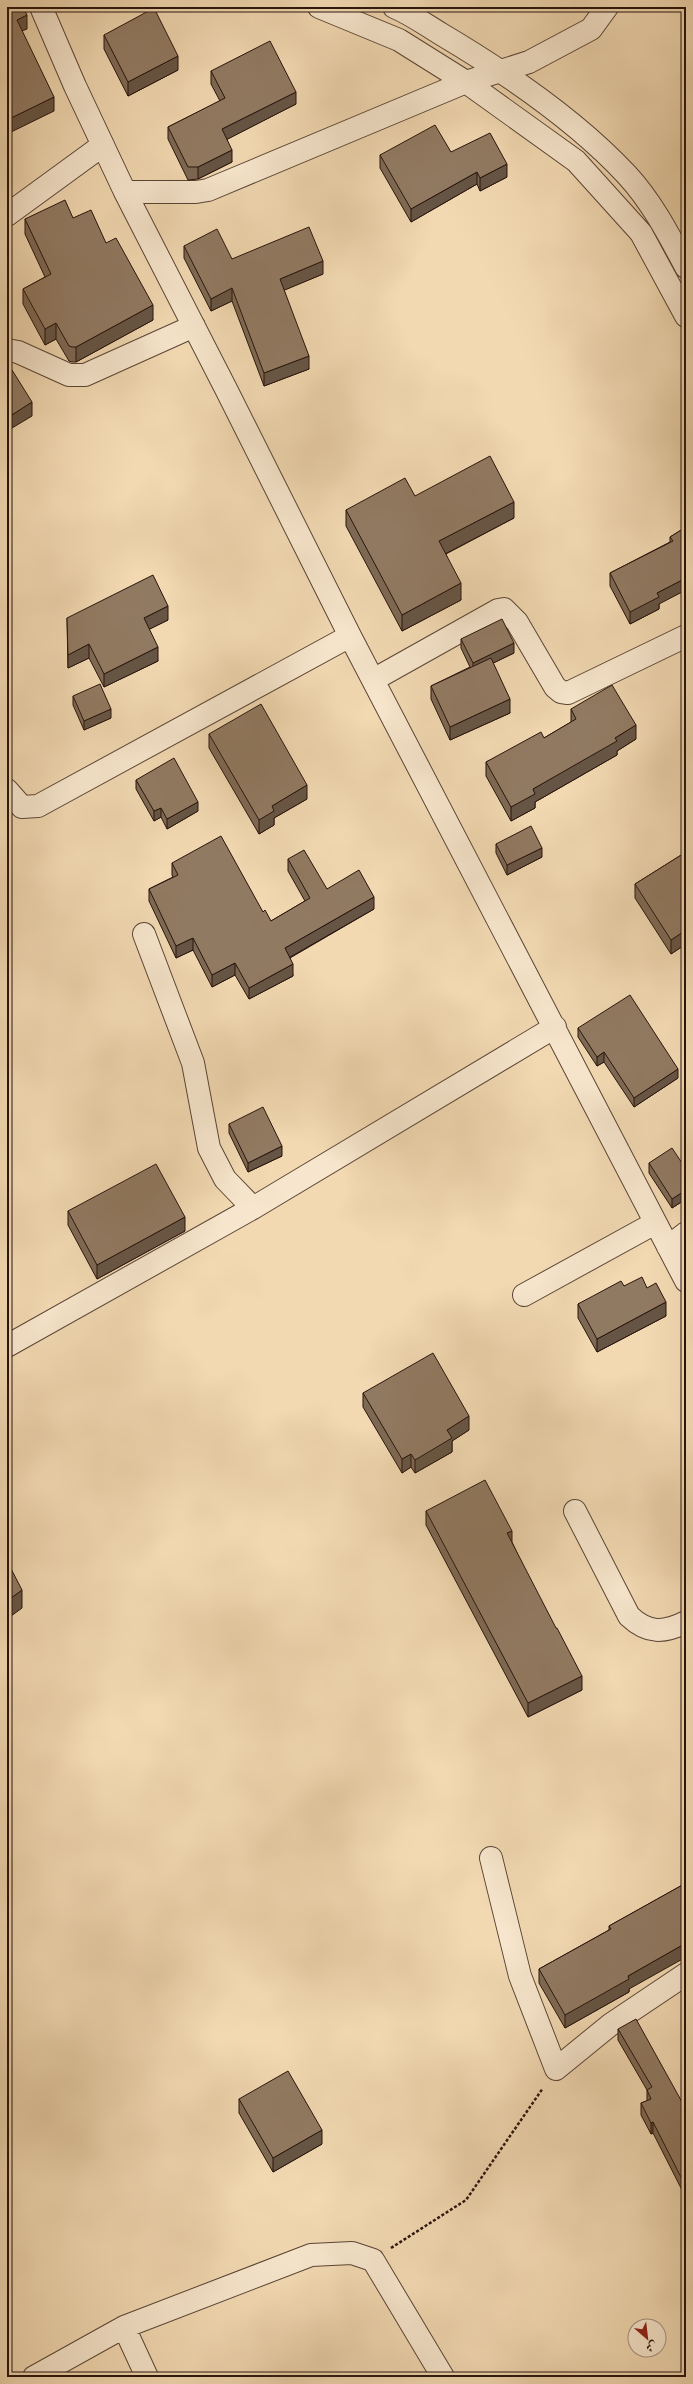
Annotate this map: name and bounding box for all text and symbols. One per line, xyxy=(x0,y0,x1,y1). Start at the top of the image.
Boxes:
north arrow xyxy=(627,2318,667,2358)
text: ش xyxy=(643,2337,660,2356)

